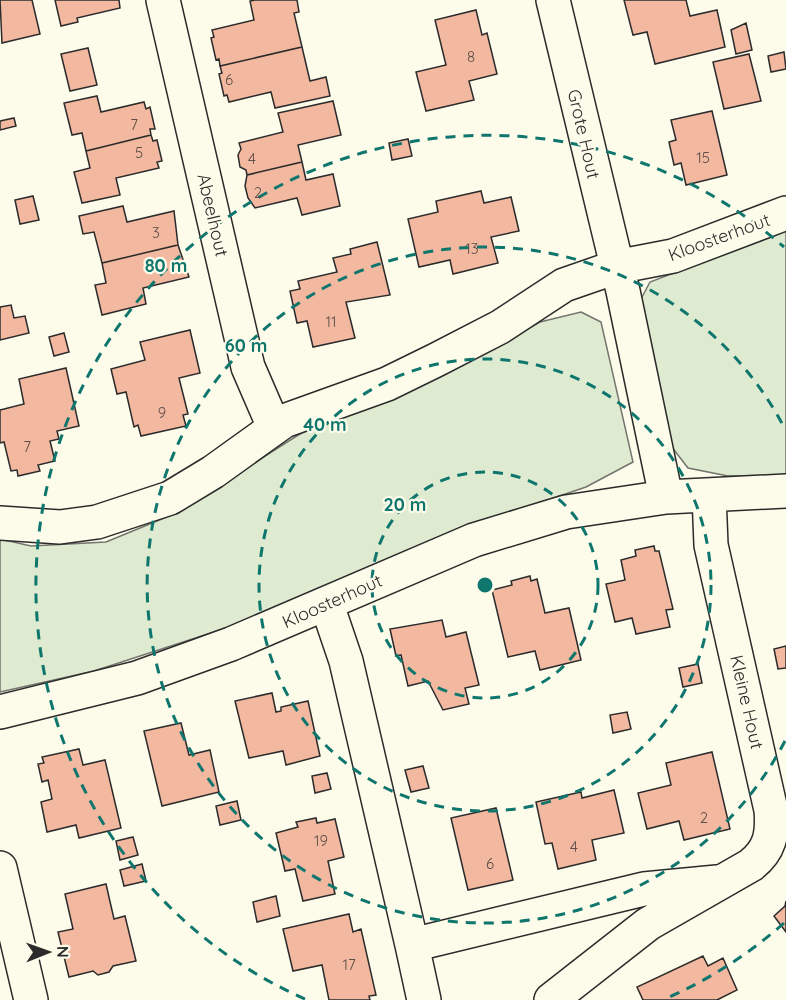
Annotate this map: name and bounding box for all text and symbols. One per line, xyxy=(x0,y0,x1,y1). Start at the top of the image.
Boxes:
house number: 8 xyxy=(467,47,475,66)
house number: 6 xyxy=(225,70,233,89)
street label: Grote Hout xyxy=(563,87,605,181)
house number: 7 xyxy=(130,115,138,134)
house number: 5 xyxy=(135,143,143,162)
house number: 15 xyxy=(696,148,710,167)
house number: 4 xyxy=(248,149,256,168)
street label: Abeelhout xyxy=(192,171,234,259)
house number: 2 xyxy=(254,183,262,202)
street label: Kloosterhout xyxy=(665,208,773,266)
house number: 3 xyxy=(152,223,160,242)
house number: 13 xyxy=(465,239,479,258)
text: 80 m xyxy=(145,254,187,277)
house number: 11 xyxy=(325,312,337,331)
text: 60 m xyxy=(225,334,267,357)
house number: 9 xyxy=(158,403,166,422)
text: 40 m xyxy=(303,413,347,436)
house number: 7 xyxy=(23,437,31,456)
text: 20 m xyxy=(384,493,426,516)
street label: Kloosterhout xyxy=(279,569,385,633)
centre of rings xyxy=(475,575,495,595)
street label: Kleine Hout xyxy=(725,653,769,751)
house number: 2 xyxy=(700,808,708,827)
house number: 19 xyxy=(314,831,328,850)
house number: 4 xyxy=(570,837,578,856)
house number: 6 xyxy=(486,854,494,873)
north arrow xyxy=(18,922,78,982)
text: N xyxy=(53,946,73,958)
house number: 17 xyxy=(342,955,356,974)

